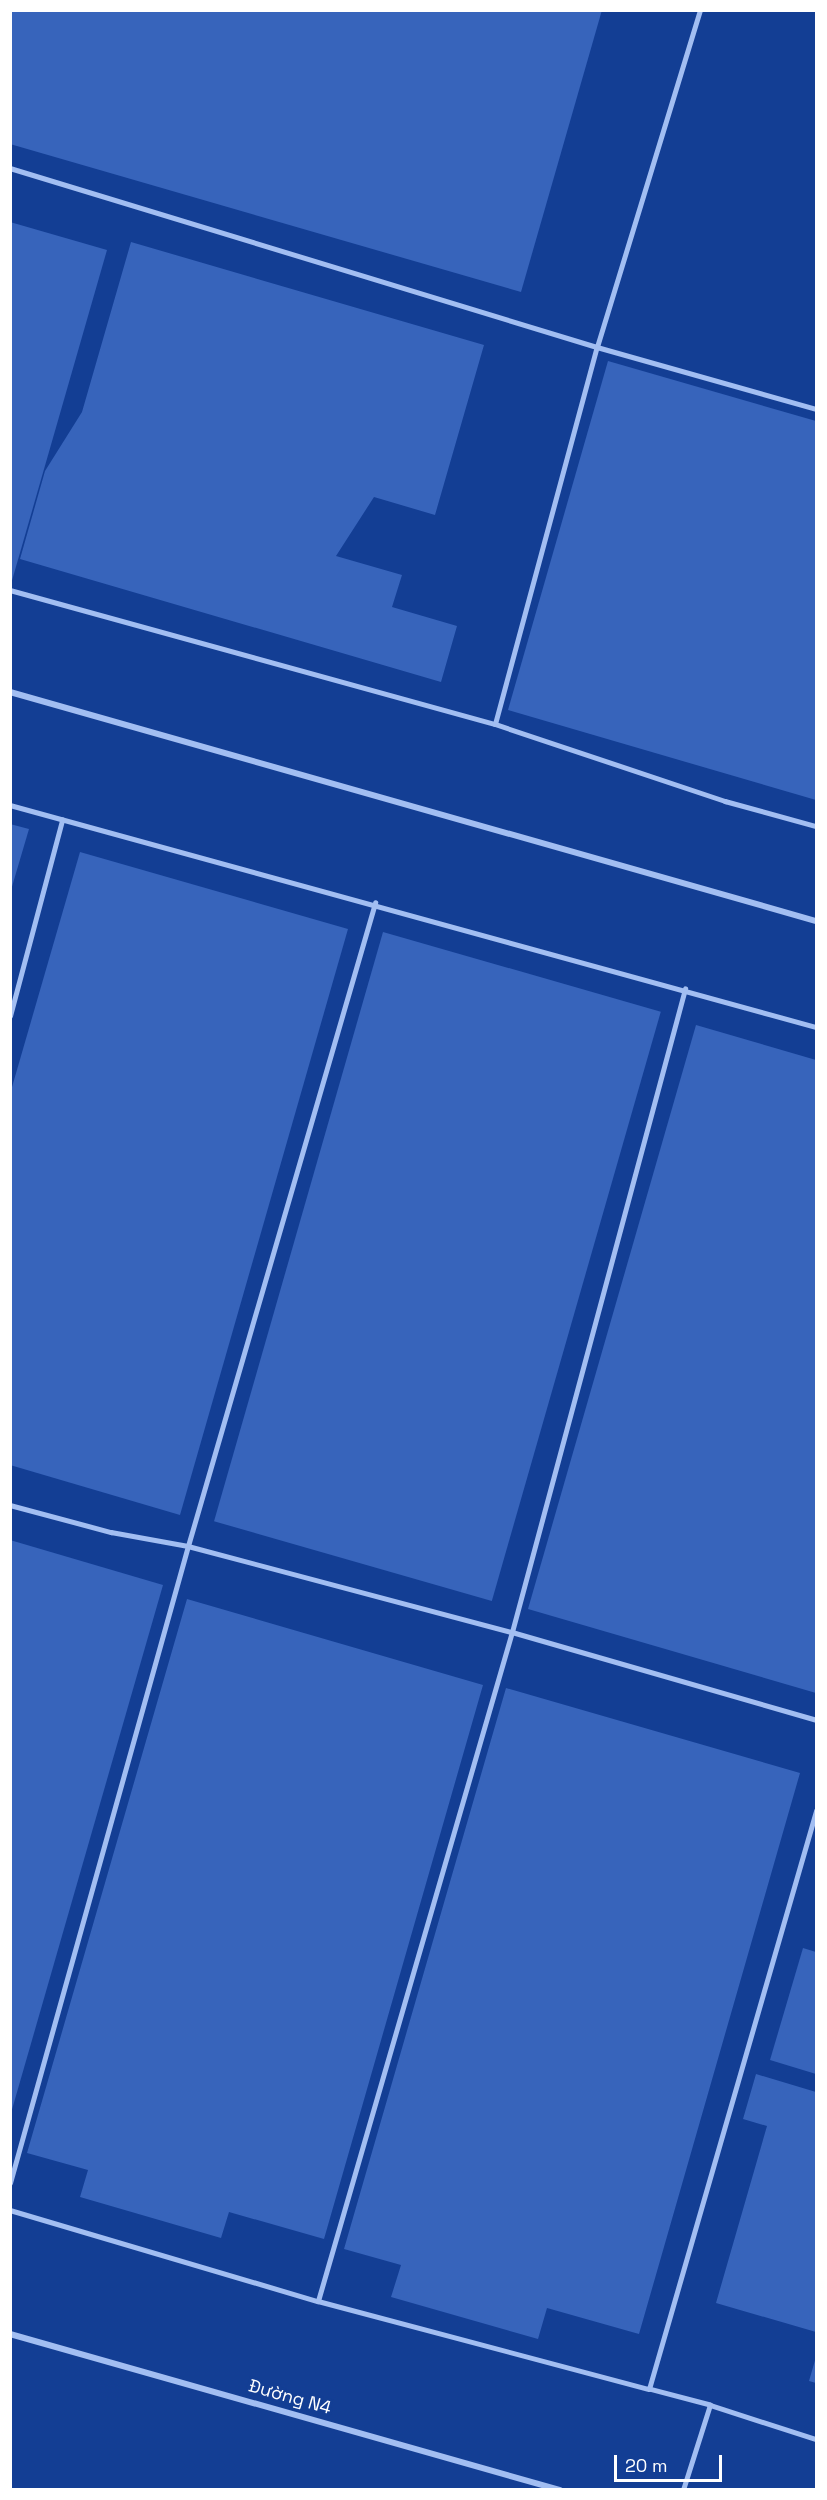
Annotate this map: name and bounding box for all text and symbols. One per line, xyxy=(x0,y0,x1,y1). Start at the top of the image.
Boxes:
street label: Đường N4 xyxy=(246,2375,334,2419)
scale bar xyxy=(617,2443,725,2481)
text: 20 m xyxy=(625,2454,668,2477)

